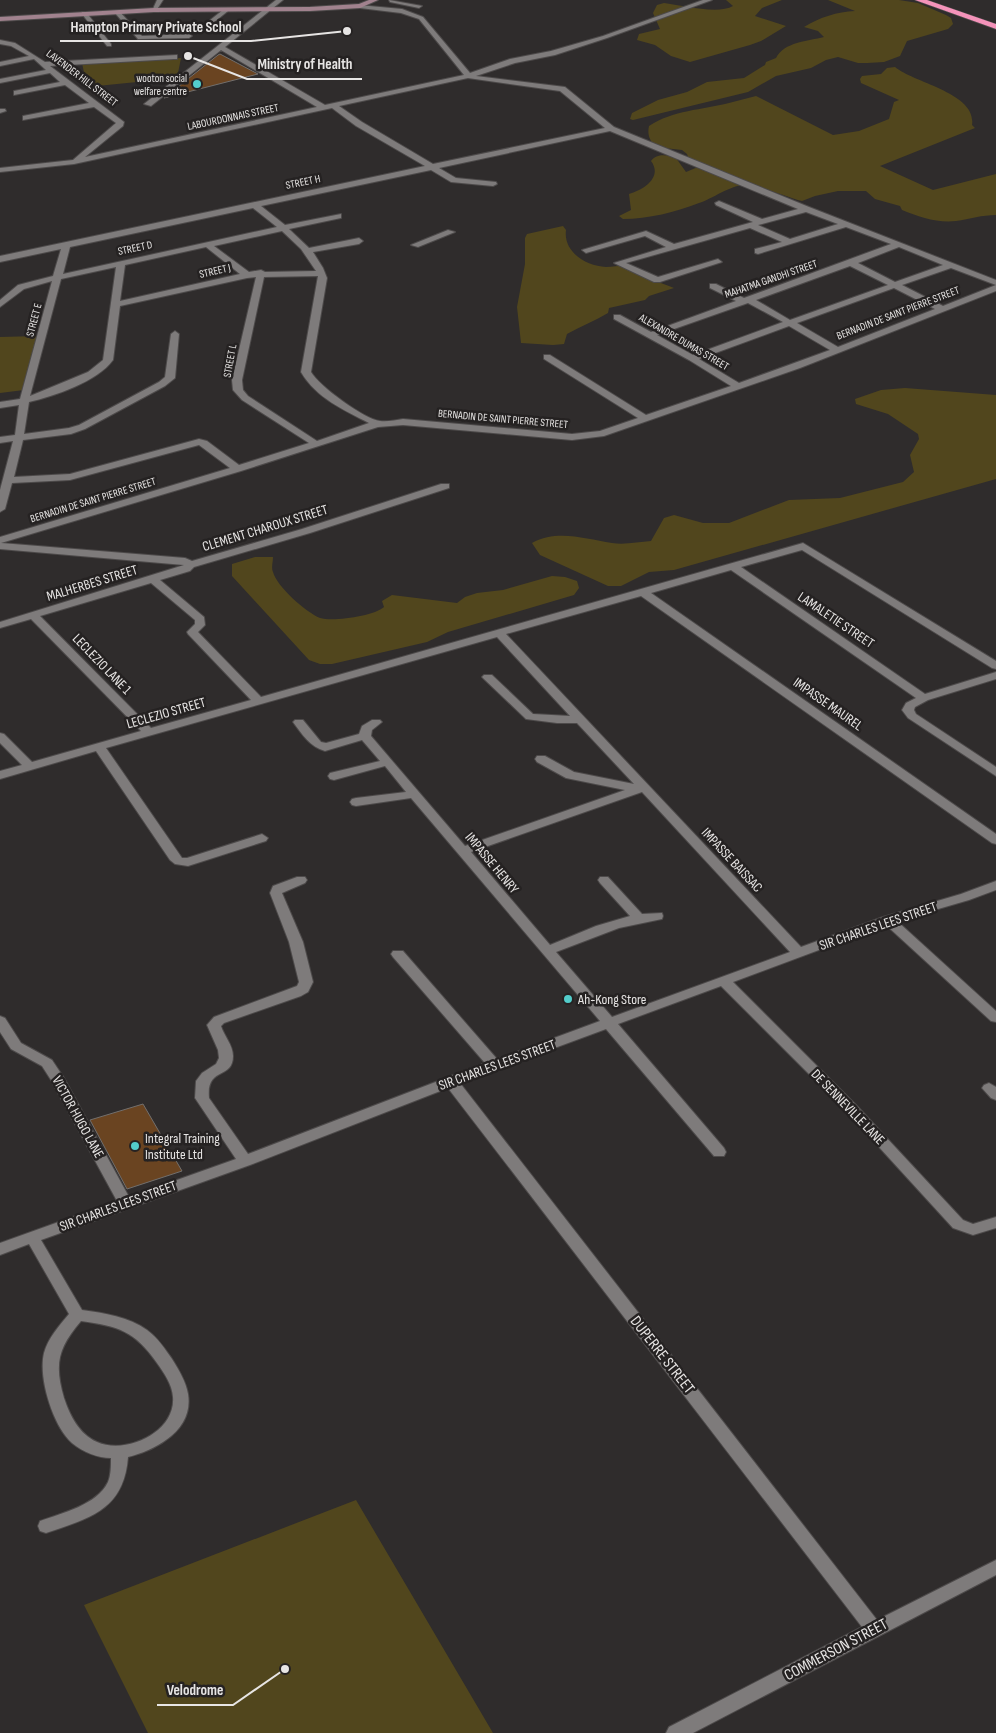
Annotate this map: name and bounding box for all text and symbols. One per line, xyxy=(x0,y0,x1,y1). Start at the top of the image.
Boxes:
callout: Hampton Primary Private School xyxy=(60,11,251,41)
text: Hampton Primary Private School xyxy=(70,18,242,37)
street label: LAVENDER HILL STREET xyxy=(44,47,121,109)
callout: Ministry of Health xyxy=(247,49,362,79)
text: Ministry of Health xyxy=(257,55,353,74)
place label: wooton social welfare centre xyxy=(134,72,187,98)
marker: wooton social welfare centre xyxy=(191,78,203,90)
street label: LABOURDONNAIS STREET xyxy=(186,101,280,133)
street label: STREET H xyxy=(285,172,321,192)
street label: STREET D xyxy=(117,238,153,258)
street label: MAHATMA GANDHI STREET xyxy=(723,257,819,301)
street label: STREET J xyxy=(198,261,232,281)
street label: BERNADIN DE SAINT PIERRE STREET xyxy=(835,283,962,342)
street label: STREET E xyxy=(23,302,45,338)
street label: ALEXANDRE DUMAS STREET xyxy=(636,311,732,373)
street label: STREET L xyxy=(221,343,239,379)
street label: BERNADIN DE SAINT PIERRE STREET xyxy=(437,407,569,431)
street label: BERNADIN DE SAINT PIERRE STREET xyxy=(29,475,158,525)
street label: CLEMENT CHAROUX STREET xyxy=(200,501,330,555)
street label: MALHERBES STREET xyxy=(44,561,140,605)
street label: LAMALETIE STREET xyxy=(795,588,878,652)
street label: LECLEZIO LANE 1 xyxy=(69,630,135,698)
street label: IMPASSE MAUREL xyxy=(790,674,866,734)
street label: LECLEZIO STREET xyxy=(124,694,208,732)
street label: IMPASSE BAISSAC xyxy=(698,824,766,896)
street label: IMPASSE HENRY xyxy=(462,829,523,897)
street label: SIR CHARLES LEES STREET xyxy=(817,898,939,954)
place label: Ah-Kong Store xyxy=(577,991,646,1008)
marker: Ah-Kong Store xyxy=(562,993,574,1005)
street label: SIR CHARLES LEES STREET xyxy=(436,1036,558,1094)
street label: DE SENNEVILLE LANE xyxy=(808,1066,888,1148)
street label: VICTOR HUGO LANE xyxy=(48,1073,108,1161)
place label: Integral Training Institute Ltd xyxy=(145,1130,220,1163)
marker: Integral Training Institute Ltd xyxy=(129,1140,141,1152)
street label: SIR CHARLES LEES STREET xyxy=(57,1177,179,1235)
street label: DUPERRE STREET xyxy=(626,1312,699,1398)
street label: COMMERSON STREET xyxy=(781,1615,891,1685)
callout: Velodrome xyxy=(157,1675,233,1705)
text: Velodrome xyxy=(167,1681,223,1700)

